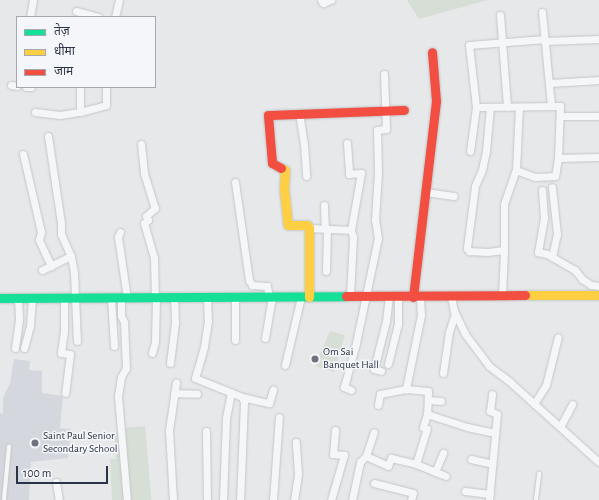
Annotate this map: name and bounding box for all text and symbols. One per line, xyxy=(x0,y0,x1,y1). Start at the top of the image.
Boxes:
legend xyxy=(16,16,156,88)
text: तेज़ xyxy=(54,25,70,37)
text: धीमा xyxy=(54,45,75,57)
text: जाम xyxy=(54,65,73,77)
place label: Om Sai Banquet Hall xyxy=(323,346,379,372)
marker: Om Sai Banquet Hall xyxy=(310,354,320,364)
place label: Saint Paul Senior Secondary School xyxy=(43,430,118,456)
marker: Saint Paul Senior Secondary School xyxy=(30,438,40,448)
scale bar xyxy=(18,458,110,484)
text: 100 m xyxy=(23,467,51,479)

